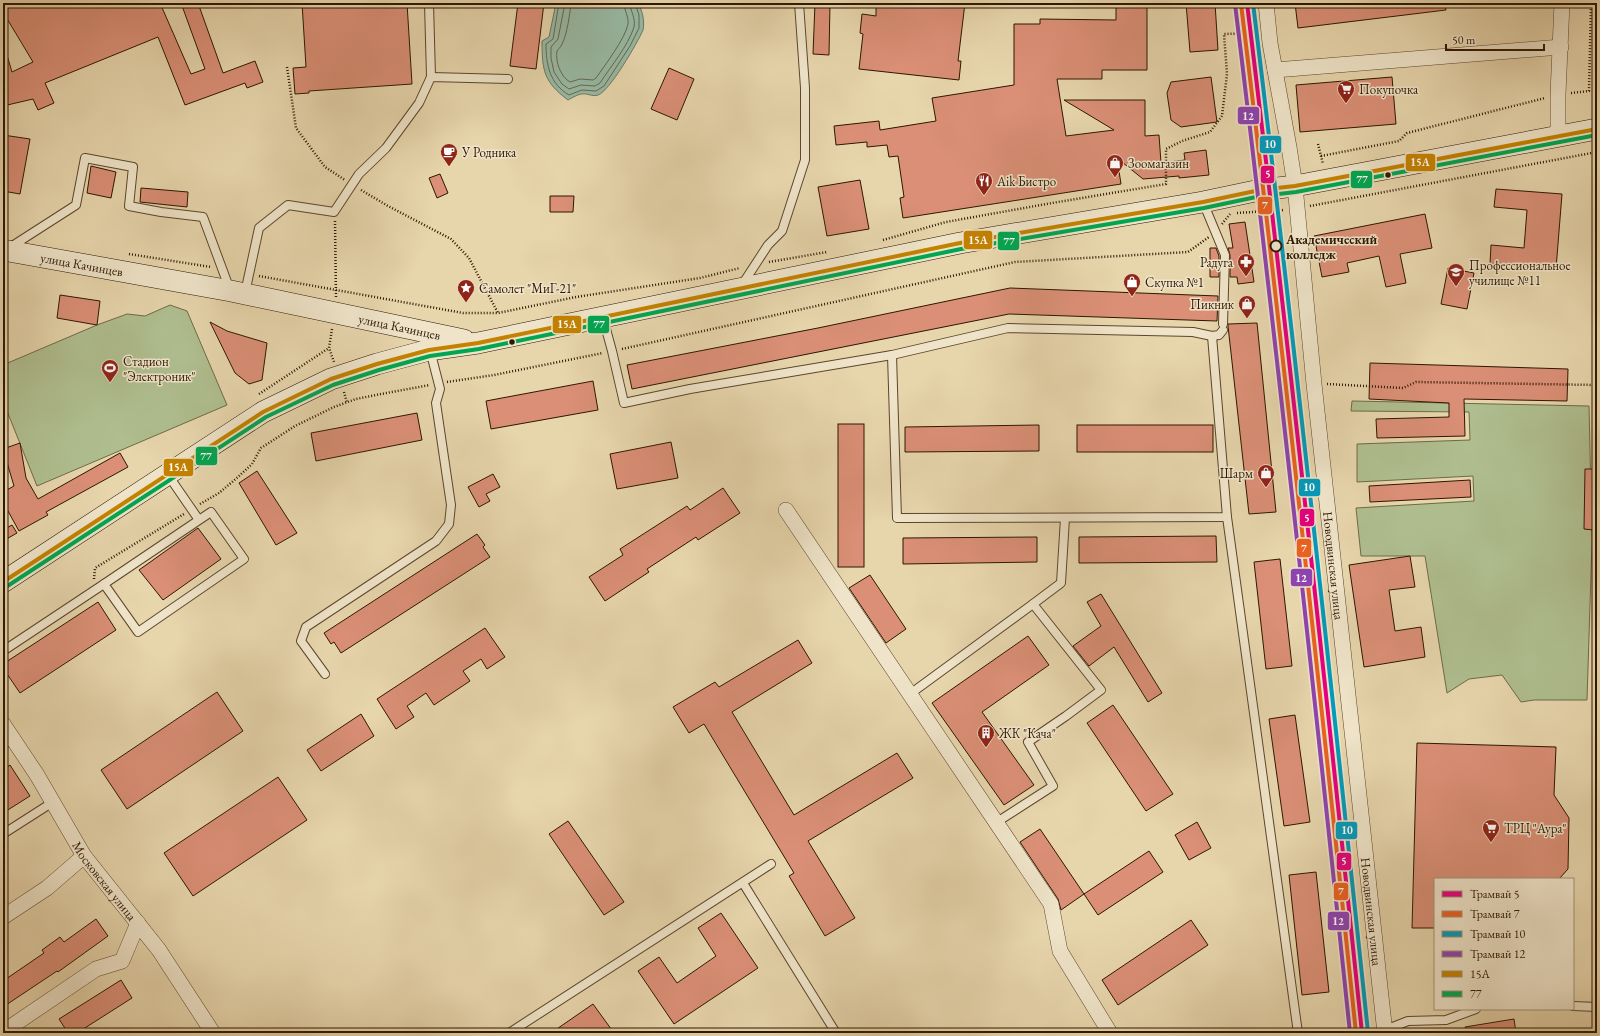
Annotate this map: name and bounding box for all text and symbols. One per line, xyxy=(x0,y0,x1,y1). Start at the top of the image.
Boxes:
scale bar xyxy=(1446,26,1544,52)
text: 50 m xyxy=(1452,32,1476,48)
supermarket icon: Покупочка xyxy=(1336,79,1356,104)
place label: Покупочка xyxy=(1359,81,1419,98)
line badge: 12 xyxy=(1237,106,1260,125)
text: 12 xyxy=(1242,109,1254,123)
line badge: 10 xyxy=(1259,135,1282,154)
text: 10 xyxy=(1264,137,1276,151)
cafe icon: У Родника xyxy=(439,142,459,167)
place label: У Родника xyxy=(461,144,517,161)
shop icon: Зоомагазин xyxy=(1105,153,1125,178)
line badge: 15А xyxy=(1405,153,1436,172)
place label: Зоомагазин xyxy=(1128,155,1189,172)
text: 15А xyxy=(1410,155,1430,169)
line badge: 5 xyxy=(1260,165,1275,184)
text: 5 xyxy=(1265,167,1271,181)
line badge: 77 xyxy=(1350,170,1373,189)
unlabelled marker xyxy=(1383,170,1393,180)
restaurant icon: Aik Бистро xyxy=(974,171,994,196)
text: 77 xyxy=(1356,172,1368,186)
place label: Aik Бистро xyxy=(996,173,1056,190)
line badge: 7 xyxy=(1257,196,1273,215)
text: 7 xyxy=(1262,198,1268,212)
line badge: 15А xyxy=(963,230,993,250)
line badge: 77 xyxy=(997,231,1020,251)
place label: Академический колледж xyxy=(1285,231,1377,263)
text: 15А xyxy=(968,233,988,247)
text: 77 xyxy=(1003,234,1015,248)
marker: Академический колледж xyxy=(1269,239,1283,253)
street label: улица Качинцев xyxy=(39,248,125,280)
pharmacy icon: Радуга xyxy=(1236,252,1256,277)
place label: Радуга xyxy=(1200,254,1234,271)
place label: Профессиональное училище №11 xyxy=(1469,257,1570,289)
school or university icon: Профессиональное училище №11 xyxy=(1446,262,1466,287)
shop icon: Скупка №1 xyxy=(1122,272,1142,297)
place label: Скупка №1 xyxy=(1145,274,1204,291)
place icon: Самолет "МиГ-21" xyxy=(456,278,476,303)
place label: Самолет "МиГ-21" xyxy=(479,280,576,297)
shop icon: Пикник xyxy=(1237,294,1257,319)
place label: Пикник xyxy=(1190,296,1235,313)
street label: улица Качинцев xyxy=(357,310,443,343)
line badge: 15А xyxy=(552,315,582,334)
line badge: 77 xyxy=(587,315,610,334)
text: 15А xyxy=(557,317,577,331)
text: 77 xyxy=(593,317,605,331)
unlabelled marker xyxy=(507,337,517,347)
place label: Стадион "Электроник" xyxy=(123,353,196,385)
sports icon: Стадион "Электроник" xyxy=(100,358,120,383)
line badge: 77 xyxy=(195,446,218,466)
text: 77 xyxy=(200,449,212,463)
line badge: 15А xyxy=(163,458,194,477)
text: 15А xyxy=(168,460,188,474)
shop icon: Шарм xyxy=(1256,463,1276,488)
place label: Шарм xyxy=(1220,465,1253,482)
line badge: 10 xyxy=(1298,478,1321,497)
text: 10 xyxy=(1303,480,1315,494)
line badge: 5 xyxy=(1299,508,1315,527)
text: 5 xyxy=(1304,511,1310,525)
street label: Новодвинская улица xyxy=(1320,511,1348,621)
line badge: 7 xyxy=(1296,538,1312,558)
text: 7 xyxy=(1301,541,1307,555)
line badge: 12 xyxy=(1290,568,1313,587)
text: 12 xyxy=(1295,571,1307,585)
building icon: ЖК "Кача" xyxy=(976,723,996,748)
place label: ЖК "Кача" xyxy=(998,725,1056,742)
supermarket icon: ТРЦ "Аура" xyxy=(1481,818,1501,843)
place label: ТРЦ "Аура" xyxy=(1504,820,1567,837)
line badge: 10 xyxy=(1335,821,1358,840)
text: 10 xyxy=(1341,823,1353,837)
street label: Московская улица xyxy=(69,838,141,925)
line badge: 5 xyxy=(1336,852,1352,871)
text: 5 xyxy=(1341,854,1347,868)
street label: Новодвинская улица xyxy=(1357,857,1386,967)
legend xyxy=(1434,878,1574,1010)
line badge: 7 xyxy=(1333,882,1349,901)
text: 7 xyxy=(1338,884,1344,898)
text: Трамвай 5 xyxy=(1470,886,1520,902)
text: Трамвай 7 xyxy=(1470,906,1520,922)
line badge: 12 xyxy=(1327,911,1350,931)
text: 12 xyxy=(1332,914,1344,928)
text: Трамвай 10 xyxy=(1470,926,1525,942)
text: Трамвай 12 xyxy=(1470,946,1525,962)
text: 15А xyxy=(1470,966,1491,982)
text: 77 xyxy=(1470,986,1482,1002)

